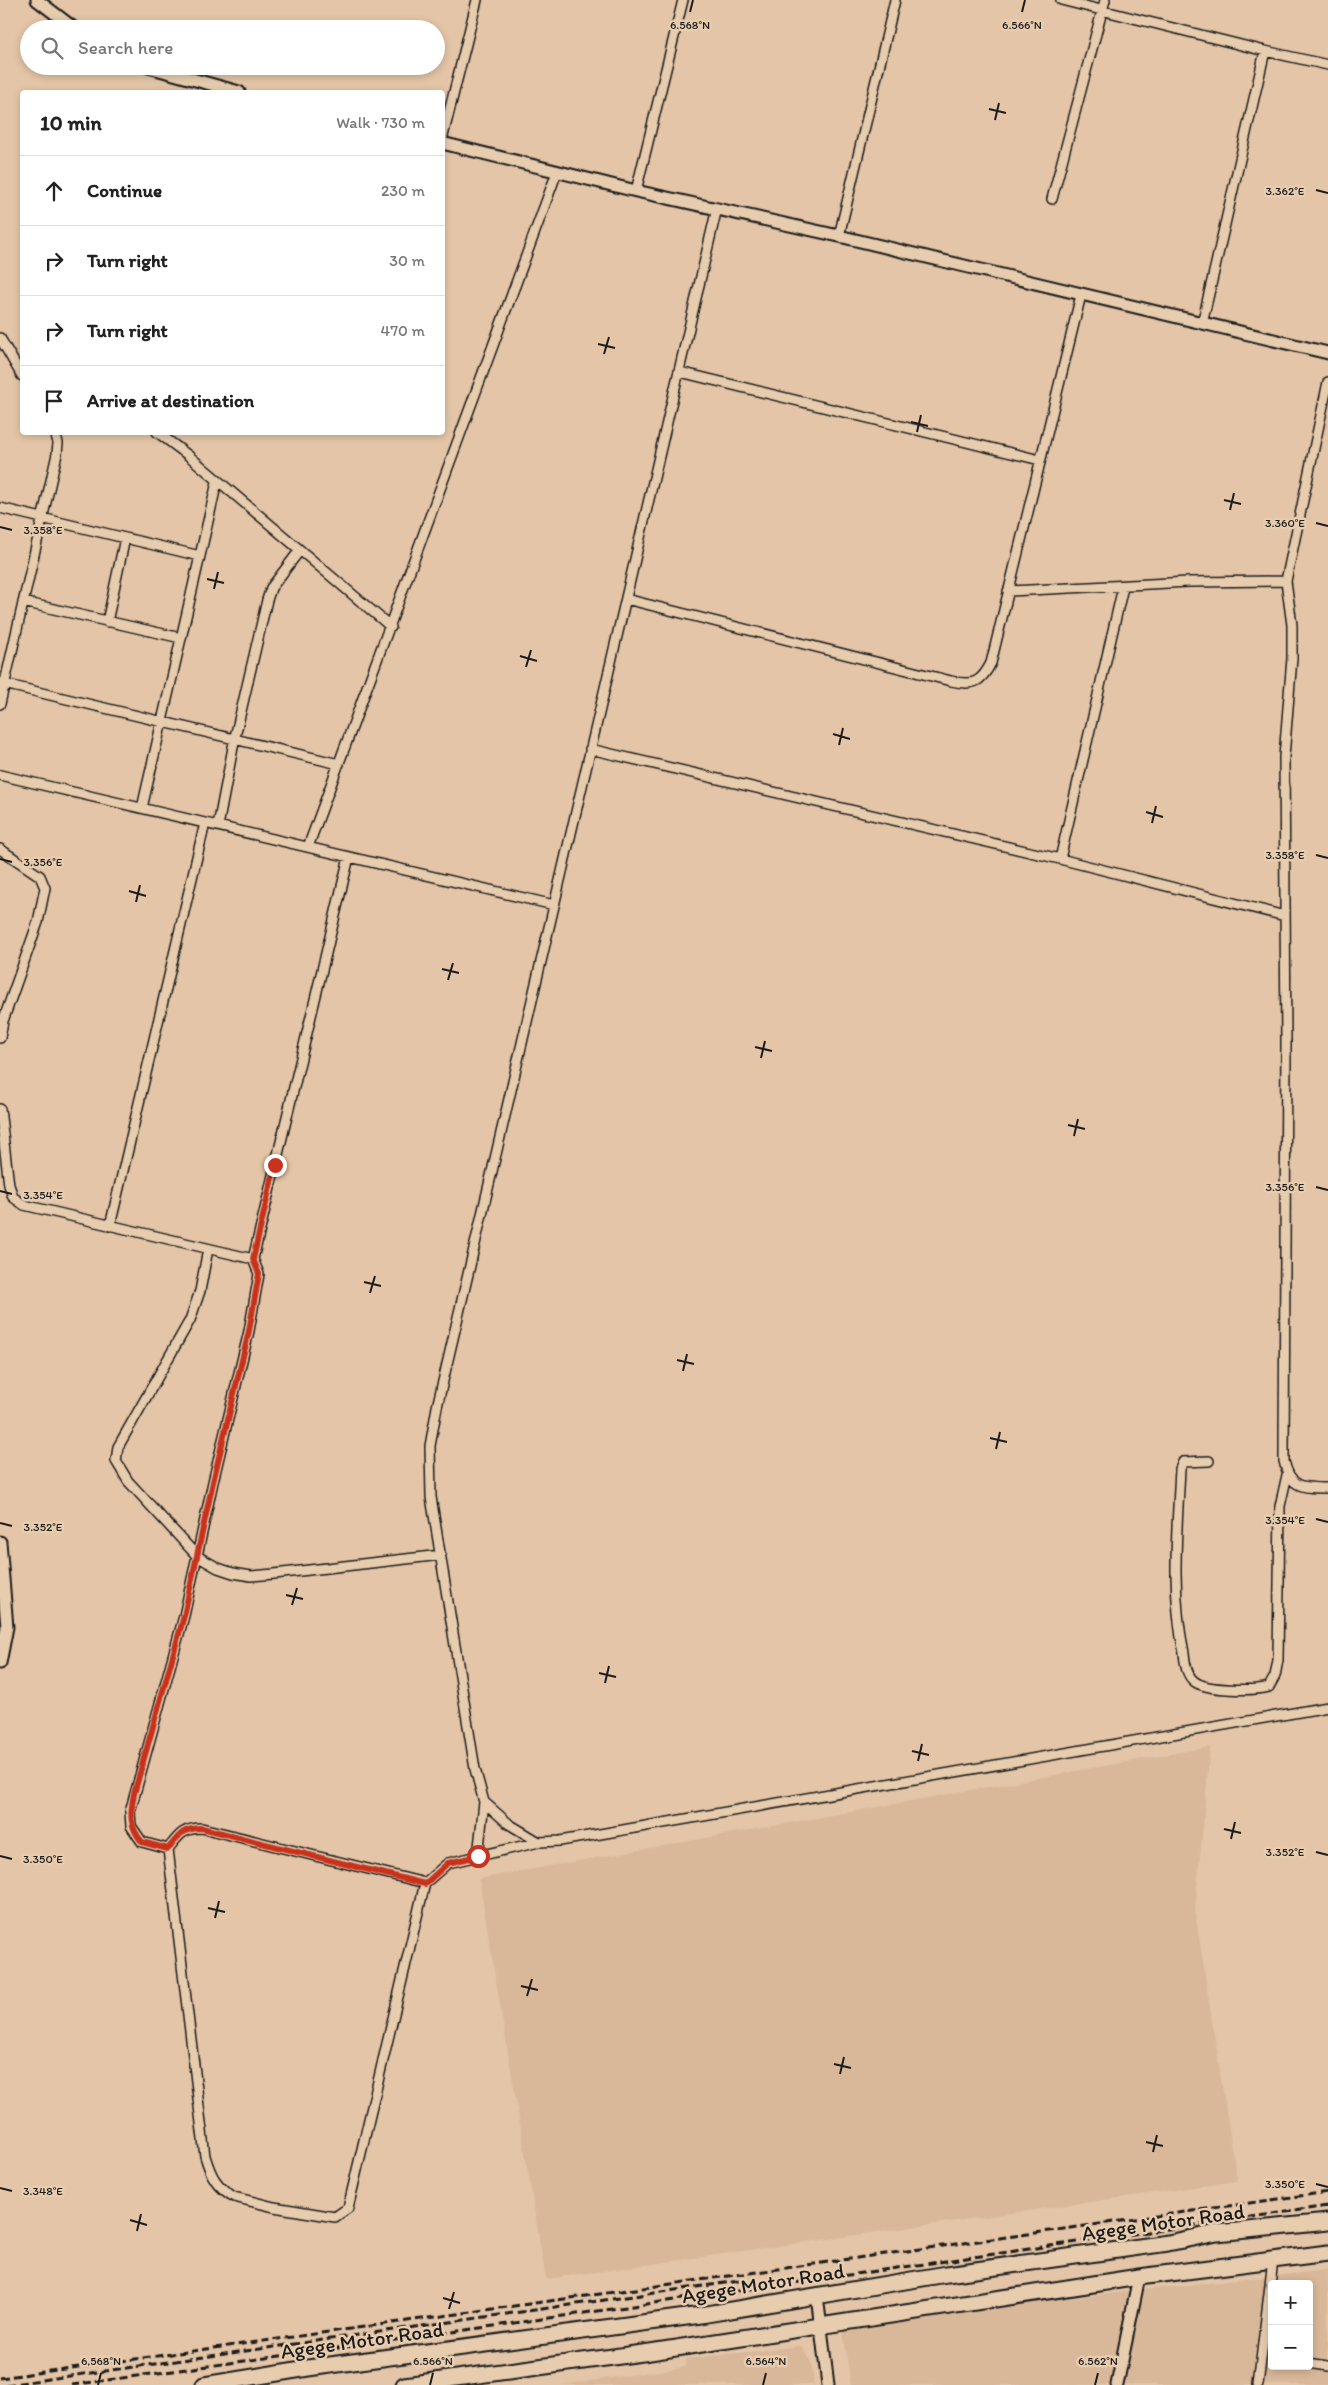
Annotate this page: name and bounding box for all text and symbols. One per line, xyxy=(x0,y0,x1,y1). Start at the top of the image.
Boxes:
text: 6.568°N xyxy=(670,18,710,32)
text: 6.566°N xyxy=(1002,18,1042,32)
search box xyxy=(20,20,445,75)
icon: search xyxy=(38,34,66,62)
text: Search here xyxy=(78,36,173,59)
text: 10 min xyxy=(40,110,102,135)
text: Walk · 730 m xyxy=(336,113,425,132)
icon: ahead xyxy=(40,177,68,205)
text: Continue xyxy=(87,179,162,202)
text: 230 m xyxy=(381,181,425,200)
text: 3.362°E xyxy=(1266,184,1305,198)
icon: right xyxy=(40,247,68,275)
text: Turn right xyxy=(87,249,168,272)
text: 30 m xyxy=(389,251,425,270)
icon: right xyxy=(40,317,68,345)
text: Turn right xyxy=(87,319,168,342)
text: 470 m xyxy=(381,321,425,340)
icon: arrive xyxy=(40,387,68,415)
text: Arrive at destination xyxy=(87,389,254,412)
text: 3.360°E xyxy=(1265,516,1305,530)
text: 3.358°E xyxy=(23,523,63,537)
text: 3.358°E xyxy=(1265,848,1305,862)
text: 3.356°E xyxy=(24,855,63,869)
route end xyxy=(264,1154,287,1177)
text: 3.356°E xyxy=(1266,1180,1305,1194)
text: 3.354°E xyxy=(23,1188,63,1202)
text: 3.354°E xyxy=(1265,1513,1305,1527)
text: 3.352°E xyxy=(24,1520,63,1534)
route start xyxy=(467,1845,490,1868)
text: 3.352°E xyxy=(1266,1845,1305,1859)
text: 3.350°E xyxy=(23,1852,63,1866)
text: 3.350°E xyxy=(1265,2177,1305,2191)
text: 3.348°E xyxy=(23,2184,63,2198)
street label: Agege Motor Road xyxy=(1080,2198,1246,2246)
street label: Agege Motor Road xyxy=(680,2258,846,2308)
map controls xyxy=(1268,2280,1313,2370)
button: + xyxy=(1268,2280,1313,2325)
street label: Agege Motor Road xyxy=(279,2316,445,2364)
button: − xyxy=(1268,2325,1313,2370)
text: 6.568°N xyxy=(81,2354,121,2368)
text: 6.566°N xyxy=(413,2354,453,2368)
text: 6.564°N xyxy=(746,2354,786,2368)
text: 6.562°N xyxy=(1078,2354,1118,2368)

